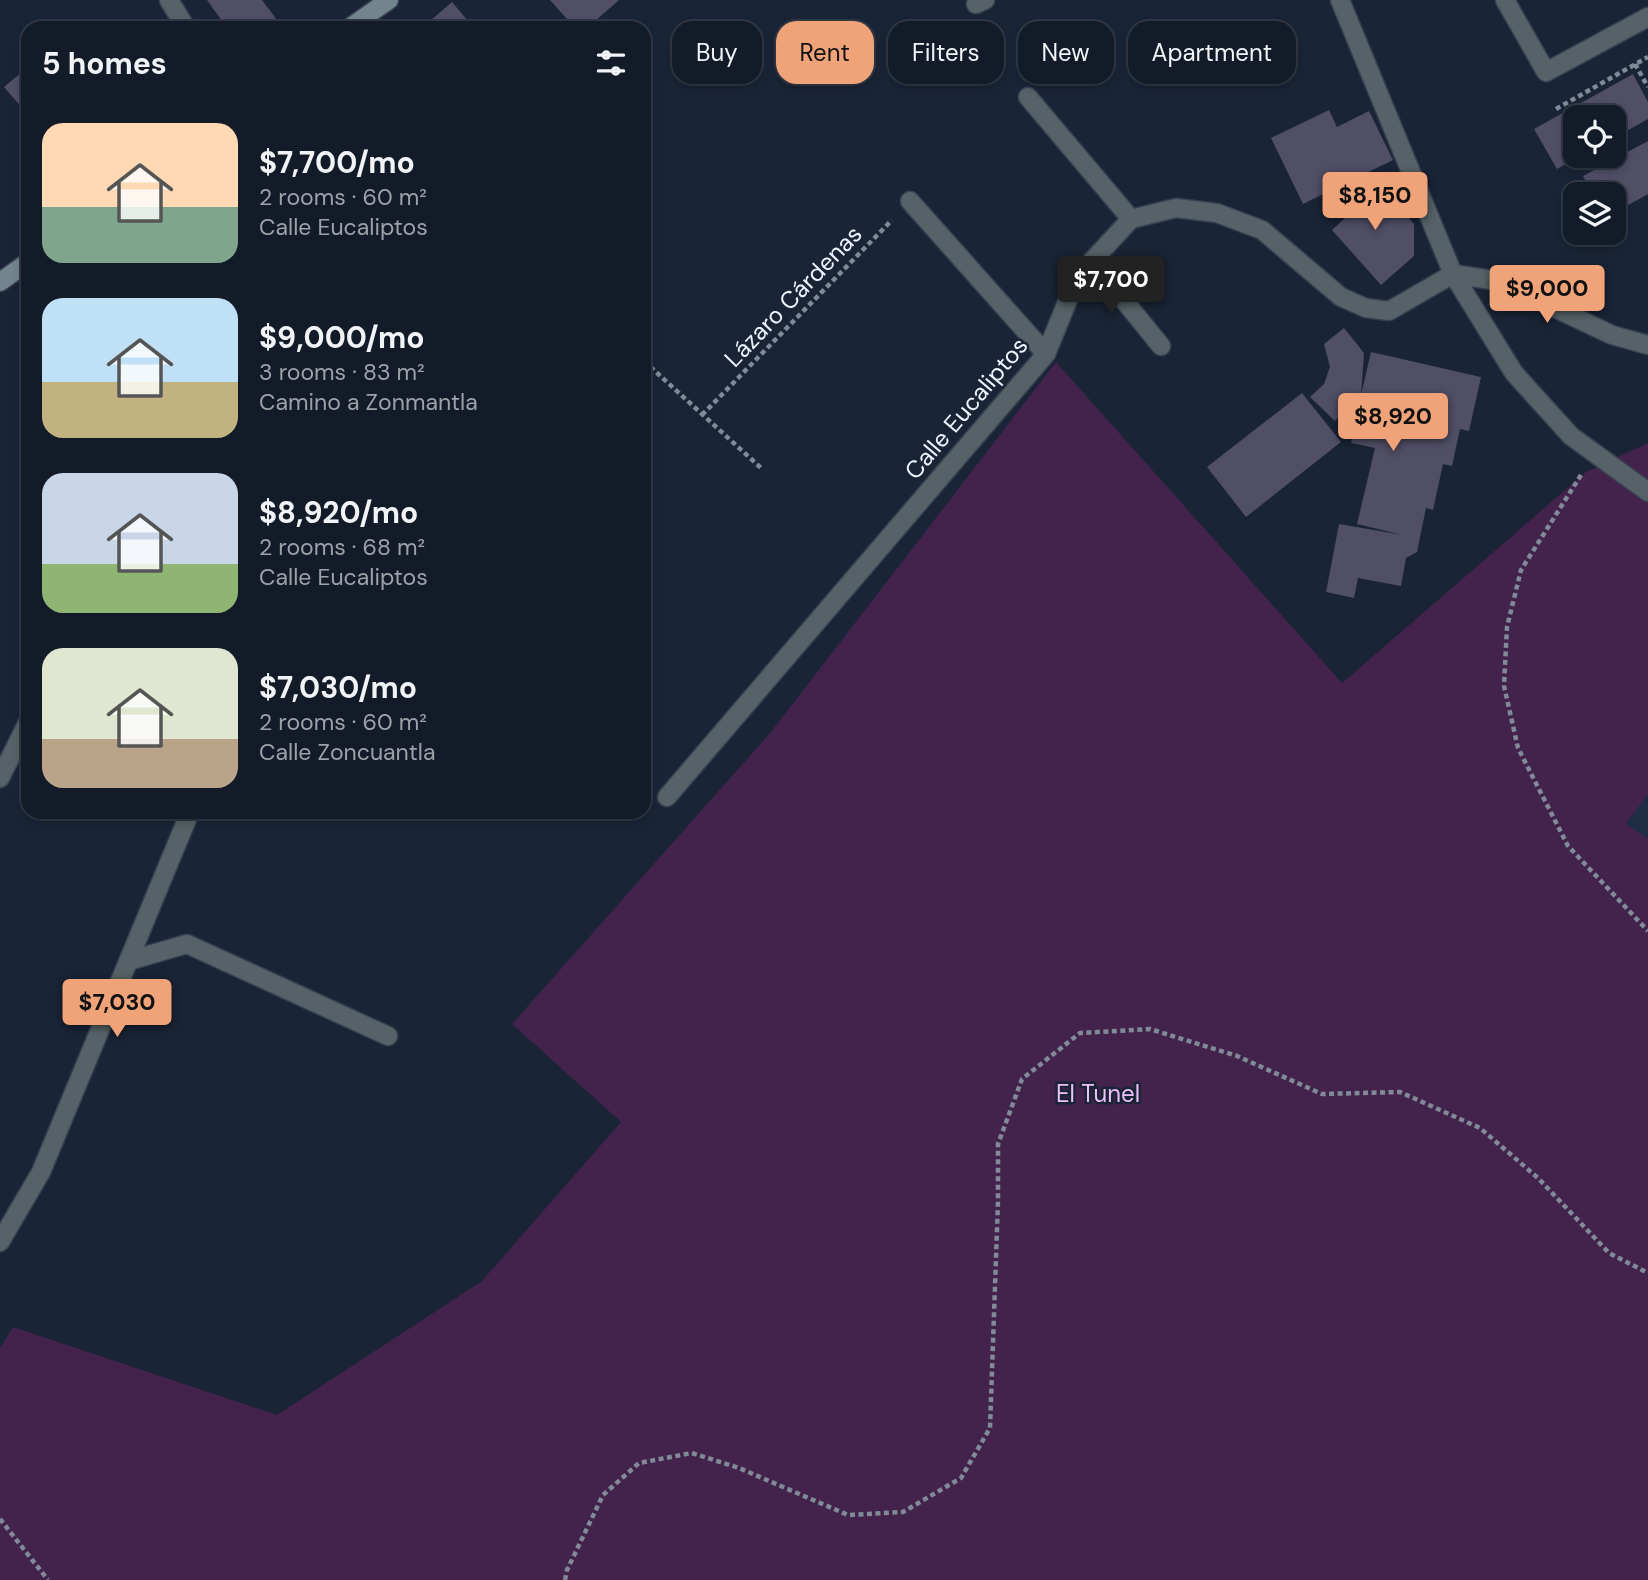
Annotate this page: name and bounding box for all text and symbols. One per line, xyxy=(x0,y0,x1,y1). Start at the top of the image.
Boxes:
chip: Buy xyxy=(672,21,762,84)
chip: Rent xyxy=(776,21,874,84)
chip: Filters xyxy=(888,21,1004,84)
chip: New xyxy=(1018,21,1114,84)
chip: Apartment xyxy=(1128,21,1296,84)
text: 5 homes xyxy=(42,44,167,83)
icon: filters xyxy=(592,44,630,82)
map controls xyxy=(1563,105,1626,245)
button: locate xyxy=(1563,105,1626,168)
text: $7,700/mo xyxy=(259,143,415,182)
icon: home xyxy=(98,151,182,235)
pin: $8,150 xyxy=(1318,173,1432,232)
text: $8,150 xyxy=(1339,180,1411,210)
text: 2 rooms · 60 m² xyxy=(259,182,427,212)
button: layers xyxy=(1563,182,1626,245)
text: Calle Eucaliptos xyxy=(259,212,428,242)
street label: Lázaro Cárdenas xyxy=(718,219,868,373)
pin: $7,700 xyxy=(1054,256,1168,316)
text: $7,700 xyxy=(1073,264,1149,294)
pin: $9,000 xyxy=(1490,266,1604,325)
text: $9,000 xyxy=(1506,273,1588,303)
text: $9,000/mo xyxy=(259,318,424,357)
icon: home xyxy=(98,326,182,410)
street label: Calle Eucaliptos xyxy=(898,331,1034,485)
text: 3 rooms · 83 m² xyxy=(259,357,425,387)
text: Camino a Zonmantla xyxy=(259,387,478,417)
pin: $8,920 xyxy=(1336,393,1450,453)
text: $8,920 xyxy=(1354,401,1432,431)
text: $8,920/mo xyxy=(259,493,418,532)
icon: home xyxy=(98,501,182,585)
text: 2 rooms · 68 m² xyxy=(259,532,425,562)
text: Calle Eucaliptos xyxy=(259,562,428,592)
text: $7,030/mo xyxy=(259,668,417,707)
icon: home xyxy=(98,676,182,760)
text: 2 rooms · 60 m² xyxy=(259,707,427,737)
text: Calle Zoncuantla xyxy=(259,737,435,767)
pin: $7,030 xyxy=(60,979,174,1039)
text: $7,030 xyxy=(78,987,156,1017)
park label: El Tunel xyxy=(1056,1078,1140,1109)

